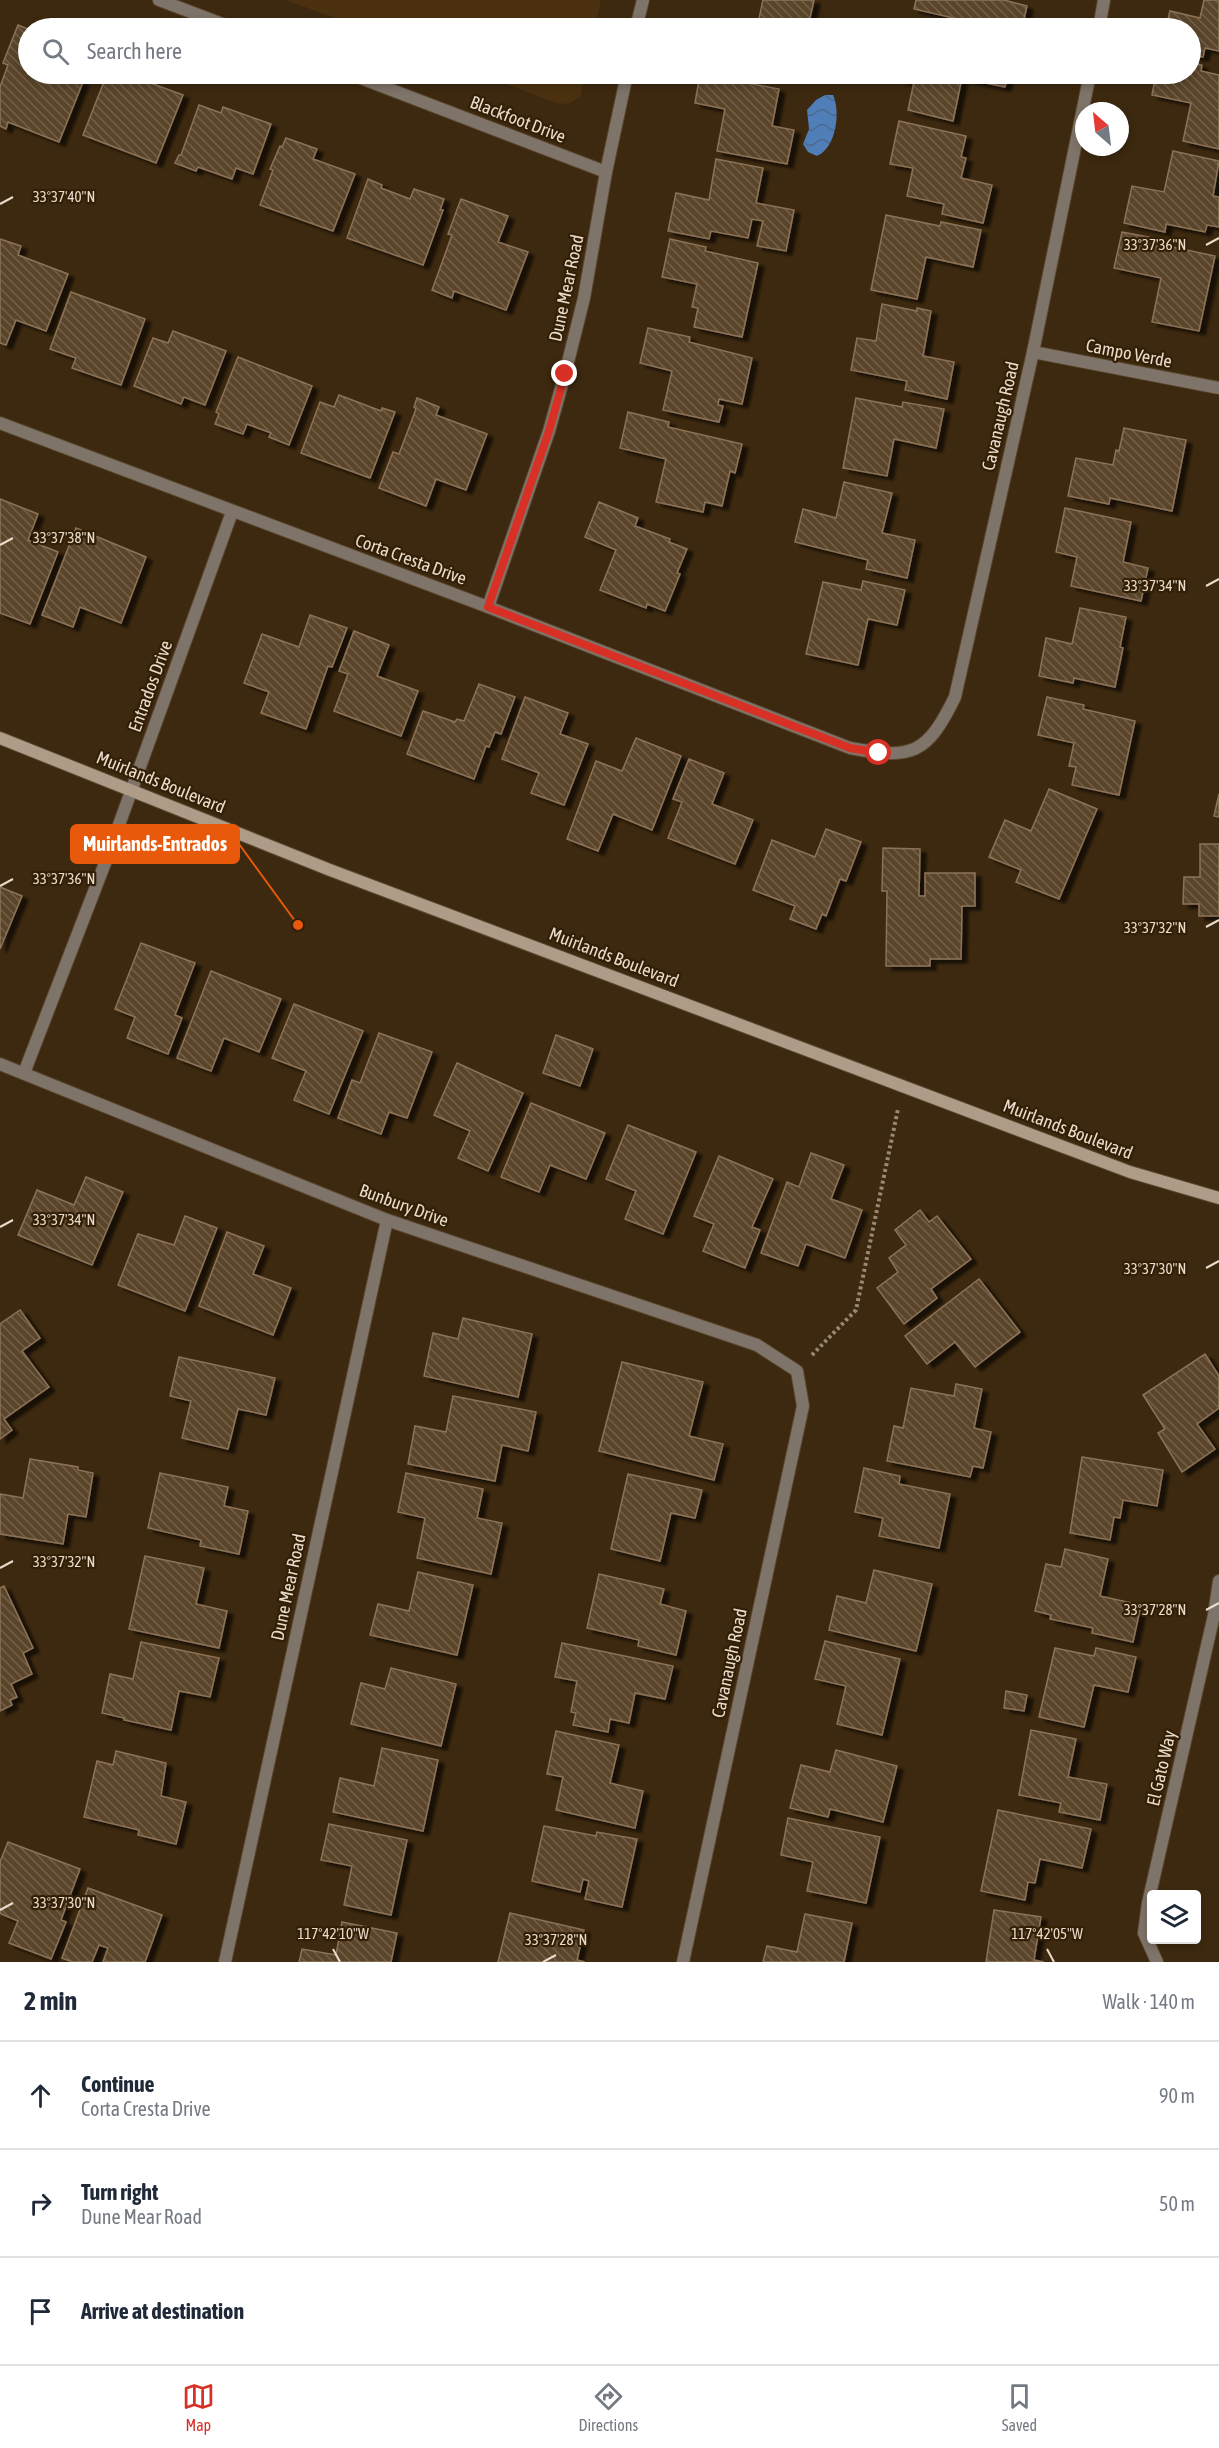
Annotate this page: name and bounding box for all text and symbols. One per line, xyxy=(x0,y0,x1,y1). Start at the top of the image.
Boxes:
search box xyxy=(18,18,1201,84)
icon: search xyxy=(39,35,72,68)
text: Search here xyxy=(87,38,182,64)
street label: Blackfoot Drive xyxy=(467,91,569,147)
north arrow xyxy=(1075,102,1129,156)
text: 33°37'40"N xyxy=(33,188,95,205)
street label: Dune Mear Road xyxy=(544,233,588,343)
text: 33°37'36"N xyxy=(1124,236,1186,253)
street label: Campo Verde xyxy=(1084,334,1174,372)
street label: Cavanaugh Road xyxy=(977,359,1023,473)
route end xyxy=(551,360,577,386)
text: 33°37'38"N xyxy=(33,529,95,546)
street label: Corta Cresta Drive xyxy=(353,529,469,589)
text: 33°37'34"N xyxy=(1124,577,1186,594)
street label: Entrados Drive xyxy=(124,637,176,735)
route start xyxy=(865,739,891,765)
street label: Muirlands Boulevard xyxy=(93,747,229,817)
callout: Muirlands-Entrados xyxy=(71,825,239,863)
text: Muirlands-Entrados xyxy=(83,832,227,855)
text: 33°37'36"N xyxy=(33,870,95,887)
text: 33°37'32"N xyxy=(1124,919,1186,936)
street label: Muirlands Boulevard xyxy=(546,923,682,991)
street label: Muirlands Boulevard xyxy=(1000,1095,1136,1163)
street label: Bunbury Drive xyxy=(357,1179,451,1231)
text: 33°37'34"N xyxy=(33,1211,95,1228)
text: 33°37'30"N xyxy=(1124,1260,1186,1277)
street label: Dune Mear Road xyxy=(266,1532,310,1642)
text: 33°37'32"N xyxy=(33,1553,95,1570)
text: 33°37'28"N xyxy=(1124,1601,1186,1618)
street label: Cavanaugh Road xyxy=(707,1606,751,1720)
street label: El Gato Way xyxy=(1142,1728,1180,1808)
map controls xyxy=(1147,1890,1201,1944)
button: layers xyxy=(1147,1890,1201,1944)
text: 33°37'30"N xyxy=(33,1894,95,1911)
text: 117°42'10"W xyxy=(297,1925,369,1942)
text: 117°42'05"W xyxy=(1011,1925,1083,1942)
text: 33°37'28"N xyxy=(525,1931,587,1948)
text: 2 min xyxy=(24,1986,77,2016)
text: Walk · 140 m xyxy=(1103,1990,1195,2013)
text: Continue xyxy=(81,2071,155,2097)
icon: ahead xyxy=(24,2079,57,2112)
text: 90 m xyxy=(1159,2084,1195,2107)
text: Corta Cresta Drive xyxy=(81,2097,211,2120)
text: Turn right xyxy=(81,2179,158,2205)
icon: right xyxy=(24,2187,57,2220)
text: 50 m xyxy=(1159,2192,1195,2215)
text: Dune Mear Road xyxy=(81,2205,202,2228)
icon: arrive xyxy=(24,2295,57,2328)
text: Arrive at destination xyxy=(81,2298,244,2324)
tab: Map xyxy=(182,2380,215,2434)
tab: Directions xyxy=(578,2380,638,2434)
tab: Saved xyxy=(1002,2380,1037,2434)

